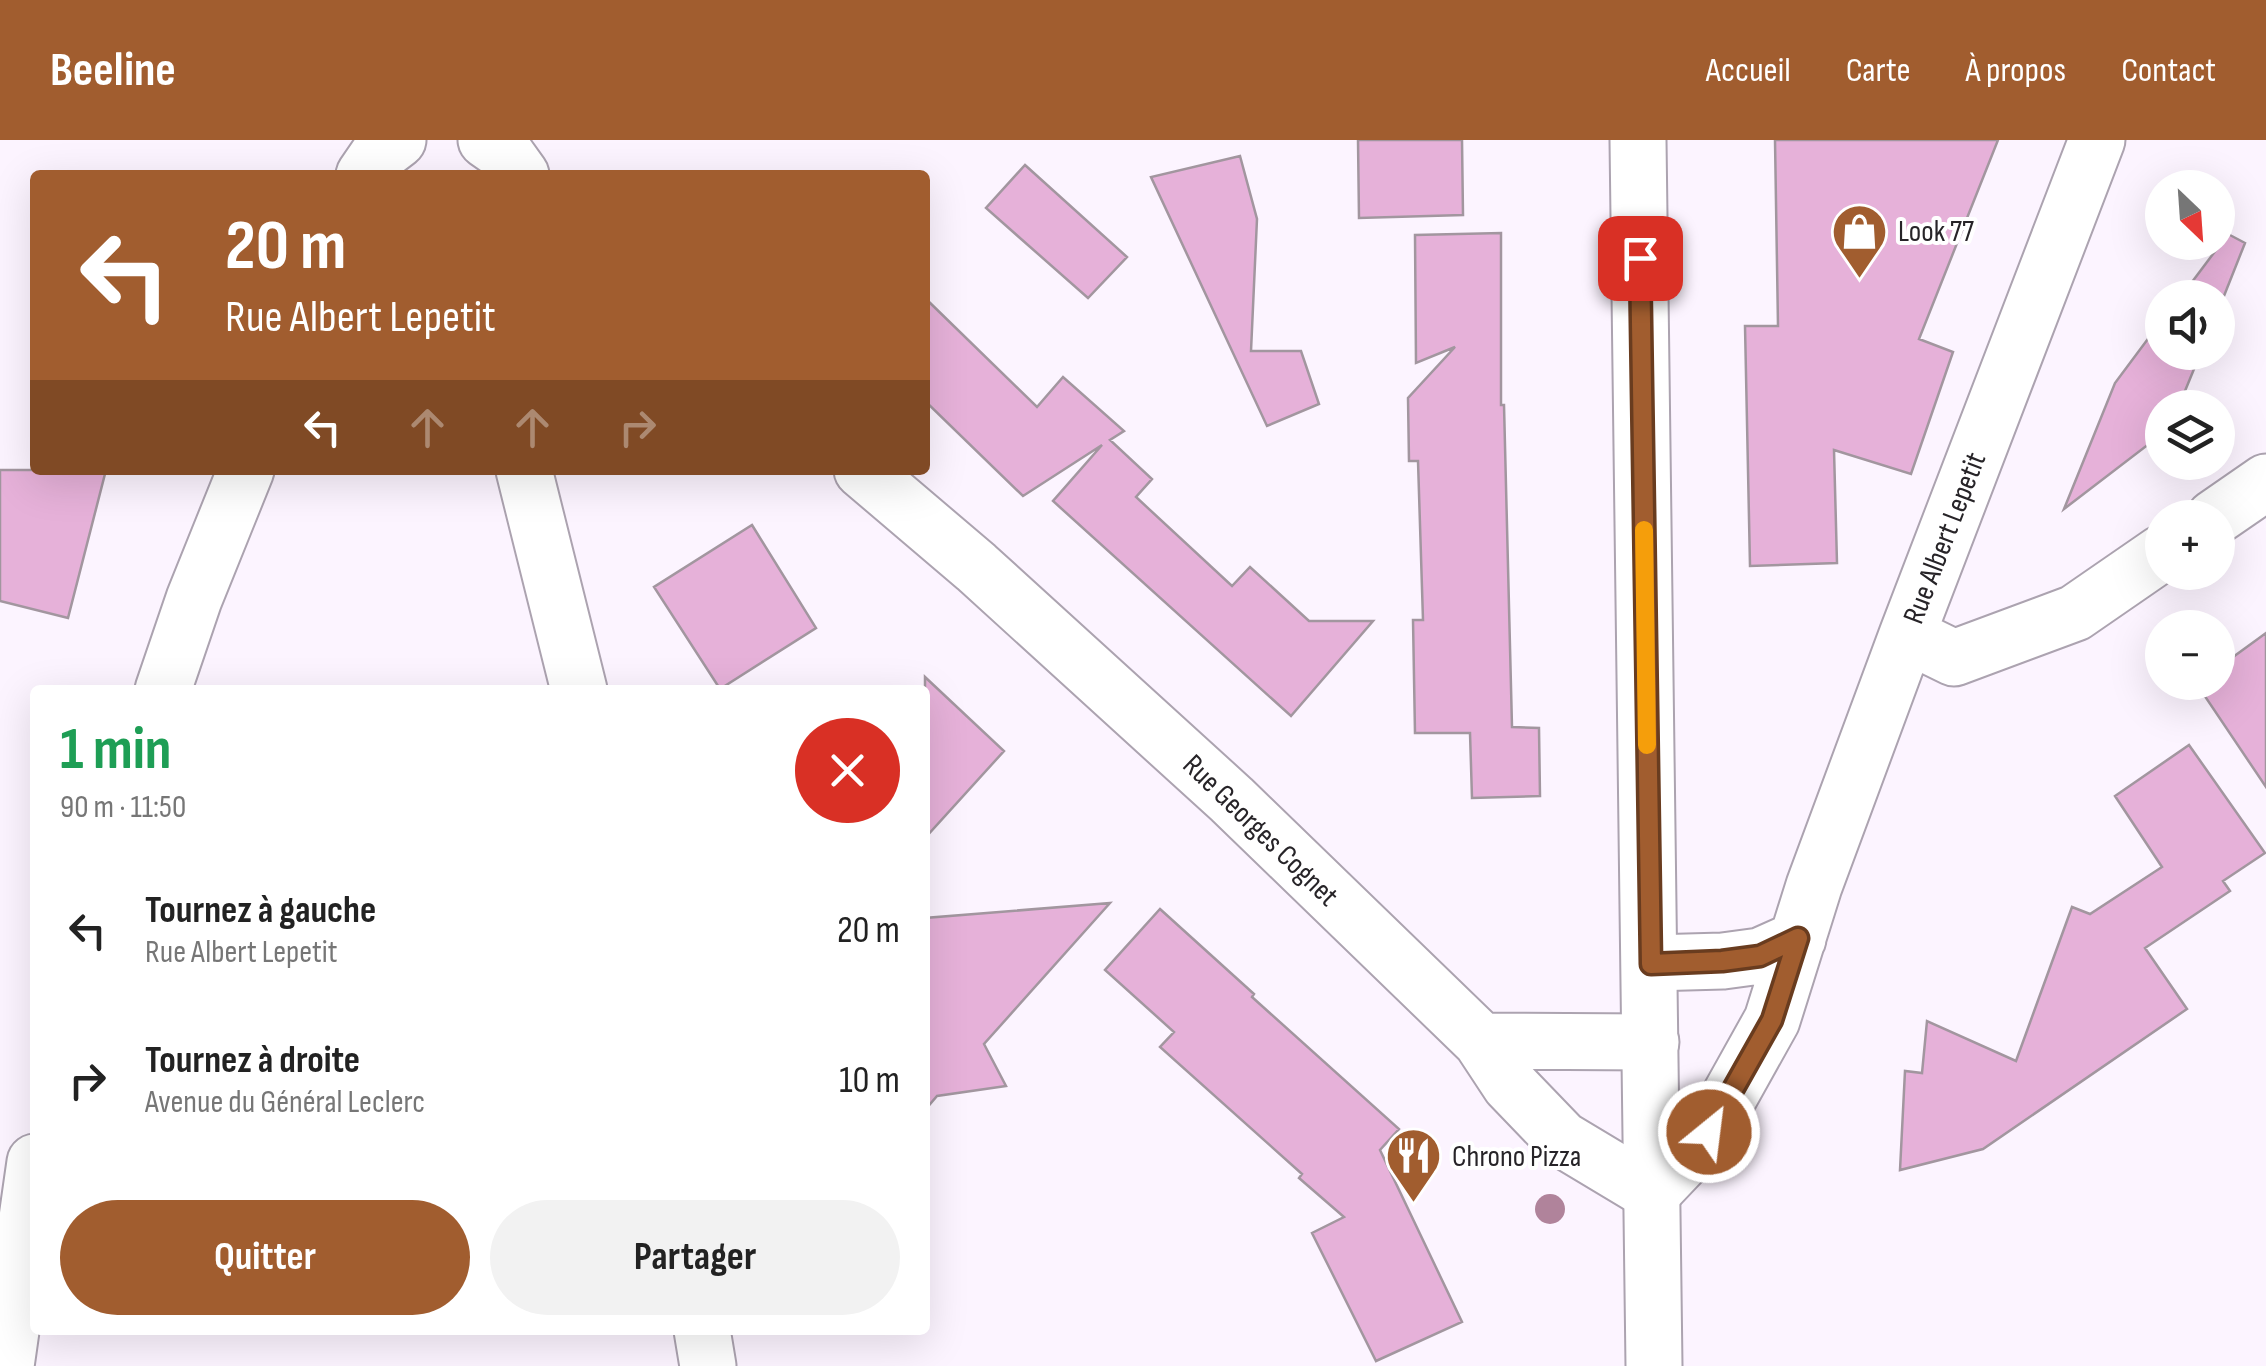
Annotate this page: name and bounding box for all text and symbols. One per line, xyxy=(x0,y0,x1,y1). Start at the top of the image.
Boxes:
text: Beeline xyxy=(50,42,176,99)
text: Accueil xyxy=(1706,49,1791,92)
text: Carte xyxy=(1846,49,1911,92)
text: À propos xyxy=(1966,49,2066,92)
text: Contact xyxy=(2121,49,2216,92)
north arrow xyxy=(2145,170,2235,260)
map controls xyxy=(2145,170,2235,700)
shop icon: Look 77 xyxy=(1829,201,1889,280)
text: 20 m xyxy=(225,205,346,289)
icon: left xyxy=(60,210,190,340)
place label: Look 77 xyxy=(1898,214,1974,250)
pin xyxy=(1598,216,1683,301)
icon: arrive xyxy=(1613,231,1668,286)
button: sound xyxy=(2145,280,2235,370)
text: Rue Albert Lepetit xyxy=(225,290,496,345)
button: layers xyxy=(2145,390,2235,480)
icon: left xyxy=(295,400,350,455)
icon: ahead xyxy=(400,400,455,455)
icon: ahead xyxy=(505,400,560,455)
icon: right xyxy=(610,400,665,455)
street label: Rue Albert Lepetit xyxy=(1896,448,1994,629)
button: + xyxy=(2145,500,2235,590)
button: − xyxy=(2145,610,2235,700)
text: 1 min xyxy=(60,714,172,786)
button: close xyxy=(795,718,900,823)
street label: Rue Georges Cognet xyxy=(1175,747,1346,914)
text: 90 m · 11:50 xyxy=(60,788,186,827)
text: Tournez à gauche xyxy=(145,888,376,933)
icon: left xyxy=(60,903,115,958)
text: 20 m xyxy=(837,908,900,953)
text: Rue Albert Lepetit xyxy=(145,933,338,972)
text: Tournez à droite xyxy=(145,1038,360,1083)
icon: right xyxy=(60,1053,115,1108)
text: 10 m xyxy=(839,1058,900,1103)
position arrow xyxy=(1657,1080,1761,1184)
text: Avenue du Général Leclerc xyxy=(145,1083,425,1122)
restaurant icon: Chrono Pizza xyxy=(1383,1126,1443,1205)
place label: Chrono Pizza xyxy=(1452,1139,1581,1175)
button: Quitter xyxy=(60,1200,470,1315)
button: Partager xyxy=(490,1200,900,1315)

